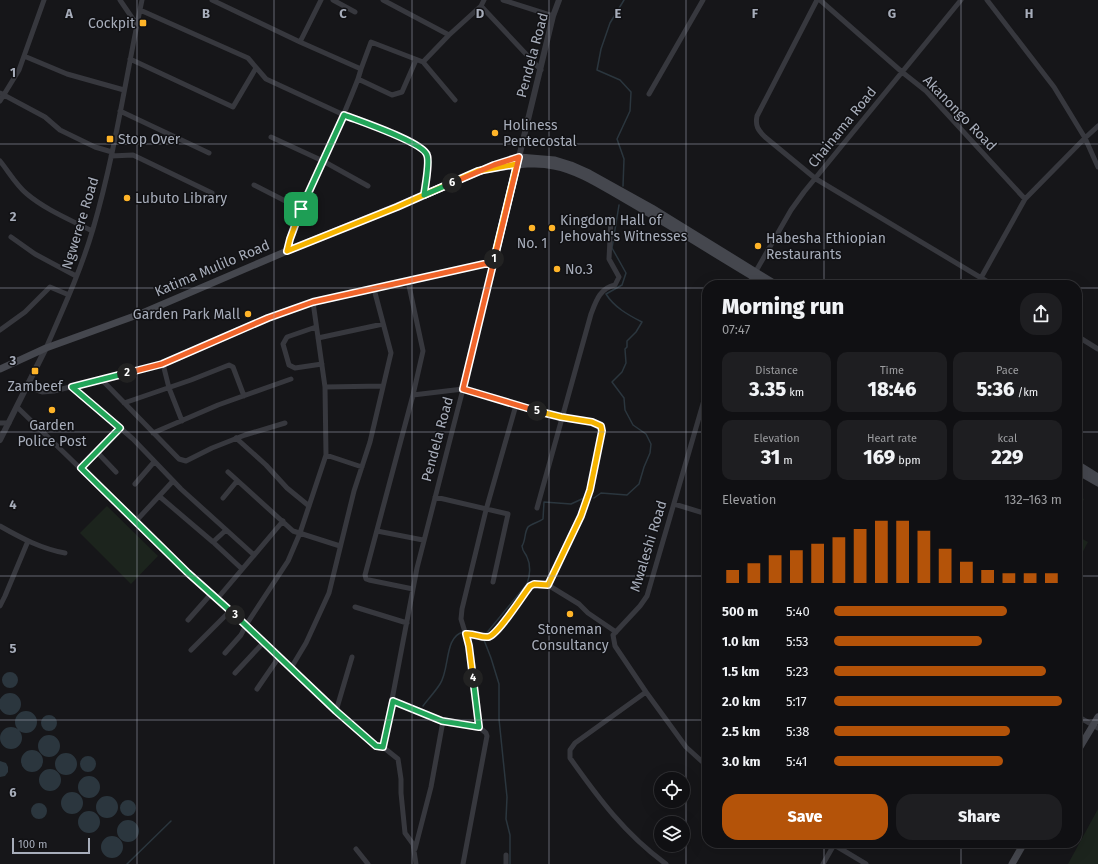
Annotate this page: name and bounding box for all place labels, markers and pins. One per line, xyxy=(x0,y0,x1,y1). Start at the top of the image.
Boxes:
place label: Cockpit xyxy=(88,15,136,32)
marker: Cockpit xyxy=(138,18,148,28)
place label: Holiness Pentecostal xyxy=(503,117,577,150)
marker: Holiness Pentecostal xyxy=(490,128,500,138)
place label: Stop Over xyxy=(118,131,181,148)
marker: Stop Over xyxy=(105,134,115,144)
pin: 6 xyxy=(442,173,462,193)
place label: Lubuto Library xyxy=(135,190,227,207)
pin xyxy=(284,192,318,226)
marker: Lubuto Library xyxy=(122,193,132,203)
place label: Kingdom Hall of Jehovah's Witnesses xyxy=(560,212,688,245)
marker: No. 1 xyxy=(527,223,537,233)
marker: Kingdom Hall of Jehovah's Witnesses xyxy=(547,223,557,233)
place label: Habesha Ethiopian Restaurants xyxy=(766,230,886,263)
place label: No. 1 xyxy=(517,235,547,252)
marker: Habesha Ethiopian Restaurants xyxy=(753,241,763,251)
pin: 1 xyxy=(484,249,504,269)
place label: No.3 xyxy=(565,261,593,278)
marker: No.3 xyxy=(552,264,562,274)
place label: Garden Park Mall xyxy=(133,306,240,323)
marker: Garden Park Mall xyxy=(243,309,253,319)
pin: 2 xyxy=(117,363,137,383)
marker: Zambeef xyxy=(30,366,40,376)
place label: Zambeef xyxy=(8,378,64,395)
pin: 5 xyxy=(527,401,547,421)
marker: Garden Police Post xyxy=(47,405,57,415)
place label: Garden Police Post xyxy=(17,417,88,450)
pin: 3 xyxy=(225,605,245,625)
marker: Stoneman Consultancy xyxy=(565,609,575,619)
place label: Stoneman Consultancy xyxy=(531,621,609,654)
pin: 4 xyxy=(463,668,483,688)

